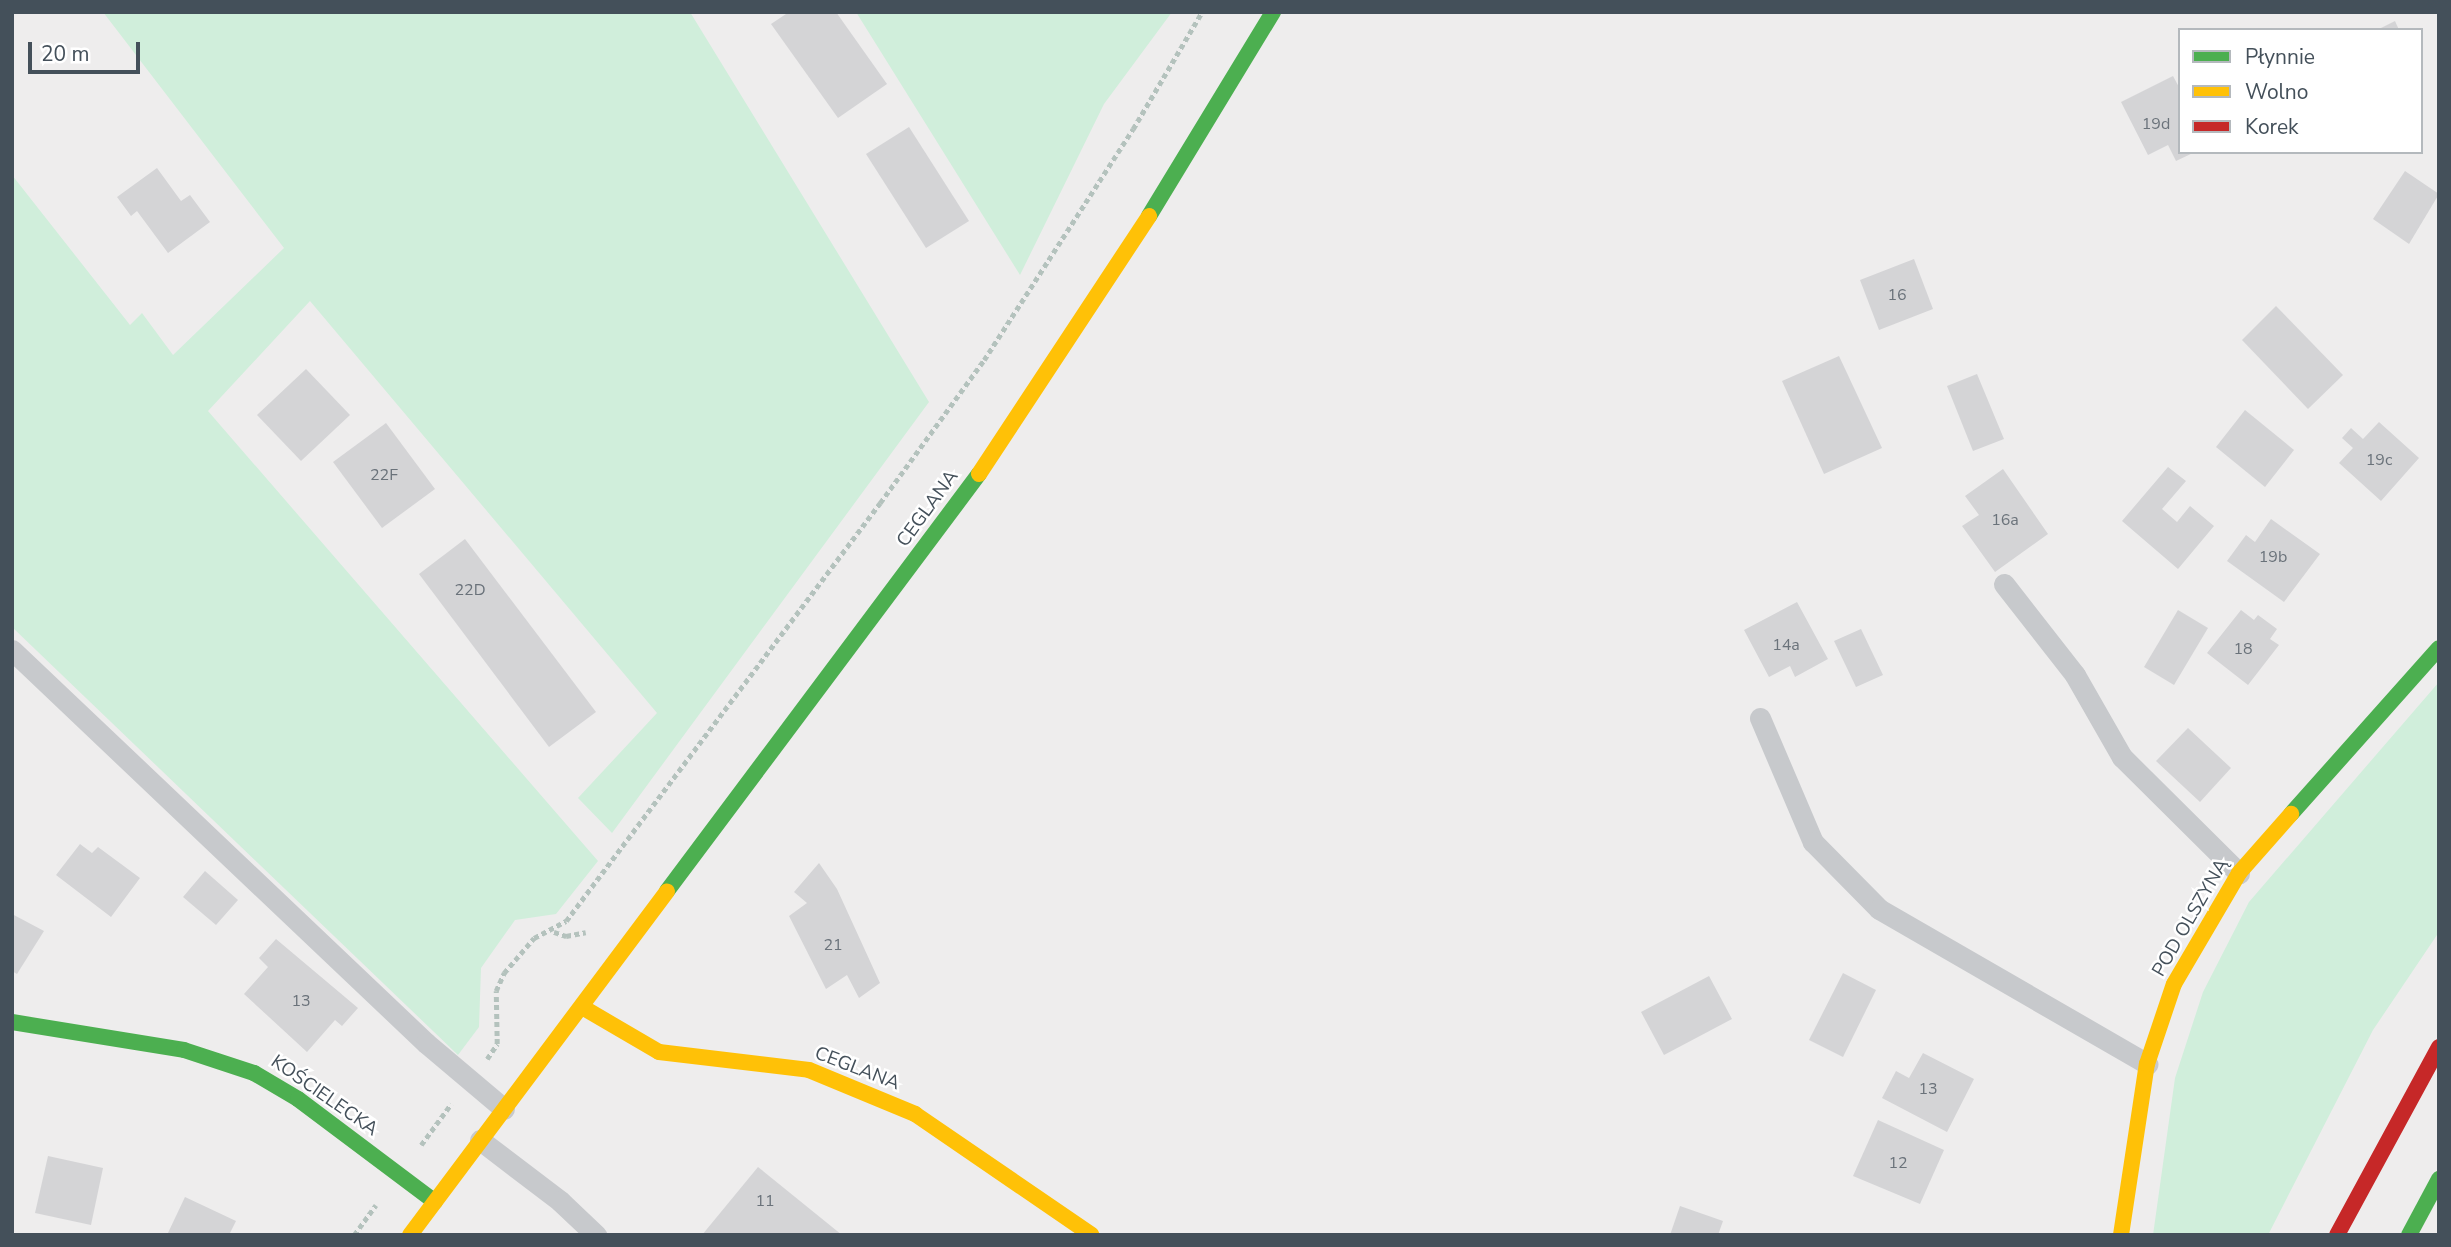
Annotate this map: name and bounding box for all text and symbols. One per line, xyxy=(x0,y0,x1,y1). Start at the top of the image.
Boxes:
scale bar xyxy=(32,28,144,72)
legend xyxy=(2178,28,2423,154)
text: 20 m xyxy=(41,40,90,68)
text: Płynnie xyxy=(2245,43,2315,71)
text: Wolno xyxy=(2245,78,2308,106)
text: Korek xyxy=(2245,113,2299,141)
house number: 19d xyxy=(2142,114,2170,134)
house number: 16 xyxy=(1887,285,1907,305)
house number: 19c xyxy=(2366,450,2392,470)
house number: 22F xyxy=(370,465,398,485)
street label: CEGLANA xyxy=(893,466,963,552)
house number: 16a xyxy=(1991,510,2019,530)
house number: 19b xyxy=(2259,547,2287,567)
house number: 22D xyxy=(454,580,486,600)
house number: 14a xyxy=(1772,635,1800,655)
house number: 18 xyxy=(2233,639,2253,659)
street label: POD OLSZYNĄ xyxy=(2148,855,2234,981)
house number: 21 xyxy=(823,935,843,955)
house number: 13 xyxy=(291,991,311,1011)
street label: CEGLANA xyxy=(811,1042,903,1096)
street label: KOŚCIELECKA xyxy=(266,1051,382,1141)
house number: 13 xyxy=(1918,1079,1938,1099)
house number: 12 xyxy=(1888,1153,1908,1173)
house number: 11 xyxy=(755,1191,775,1211)

